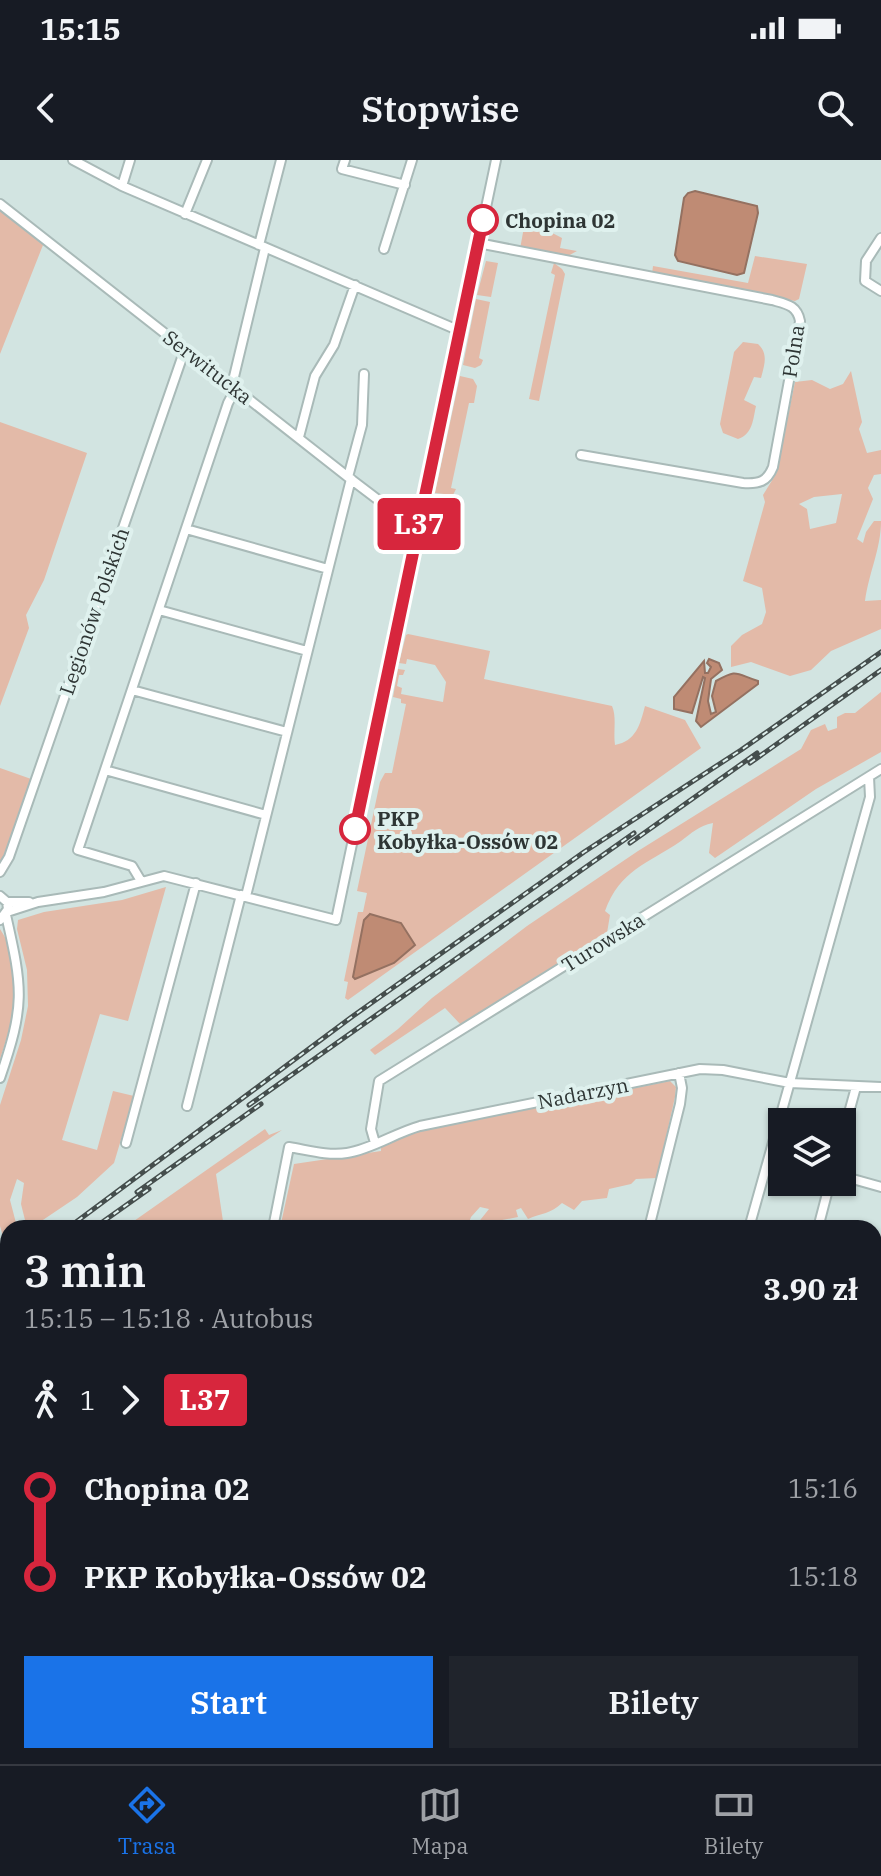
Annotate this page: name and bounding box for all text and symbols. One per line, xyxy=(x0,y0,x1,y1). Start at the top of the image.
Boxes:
text: 15:15 xyxy=(40,9,121,48)
text: Stopwise xyxy=(361,85,520,132)
icon: back xyxy=(24,86,68,130)
icon: search xyxy=(813,86,857,130)
marker: Chopina 02 xyxy=(468,205,498,235)
place label: Chopina 02 xyxy=(505,207,616,234)
street label: Polna xyxy=(776,323,810,379)
street label: Serwitucka xyxy=(158,324,258,410)
line badge: L37 xyxy=(373,498,465,550)
text: L37 xyxy=(394,505,444,542)
street label: Legionów Polskich xyxy=(53,524,135,698)
place label: PKP Kobyłka-Ossów 02 xyxy=(377,805,558,855)
marker: PKP Kobyłka-Ossów 02 xyxy=(340,814,370,844)
street label: Turowska xyxy=(556,906,650,978)
street label: Nadarzyn xyxy=(535,1071,631,1115)
map controls xyxy=(768,1108,856,1196)
button: layers xyxy=(768,1108,856,1196)
text: 3 min xyxy=(24,1242,146,1299)
text: 3.90 zł xyxy=(763,1269,858,1308)
text: 15:15 – 15:18 · Autobus xyxy=(24,1301,313,1335)
icon: walk xyxy=(24,1378,68,1422)
icon: forward xyxy=(108,1378,152,1422)
text: L37 xyxy=(180,1381,231,1418)
text: 1 xyxy=(80,1383,96,1417)
text: Chopina 02 xyxy=(84,1469,250,1508)
text: 15:16 xyxy=(788,1471,858,1505)
text: PKP Kobyłka-Ossów 02 xyxy=(84,1557,427,1596)
text: 15:18 xyxy=(788,1559,858,1593)
button: Start xyxy=(24,1656,433,1748)
button: Bilety xyxy=(449,1656,858,1748)
tab: Trasa xyxy=(118,1783,176,1860)
tab: Mapa xyxy=(412,1783,468,1860)
tab: Bilety xyxy=(704,1783,763,1860)

